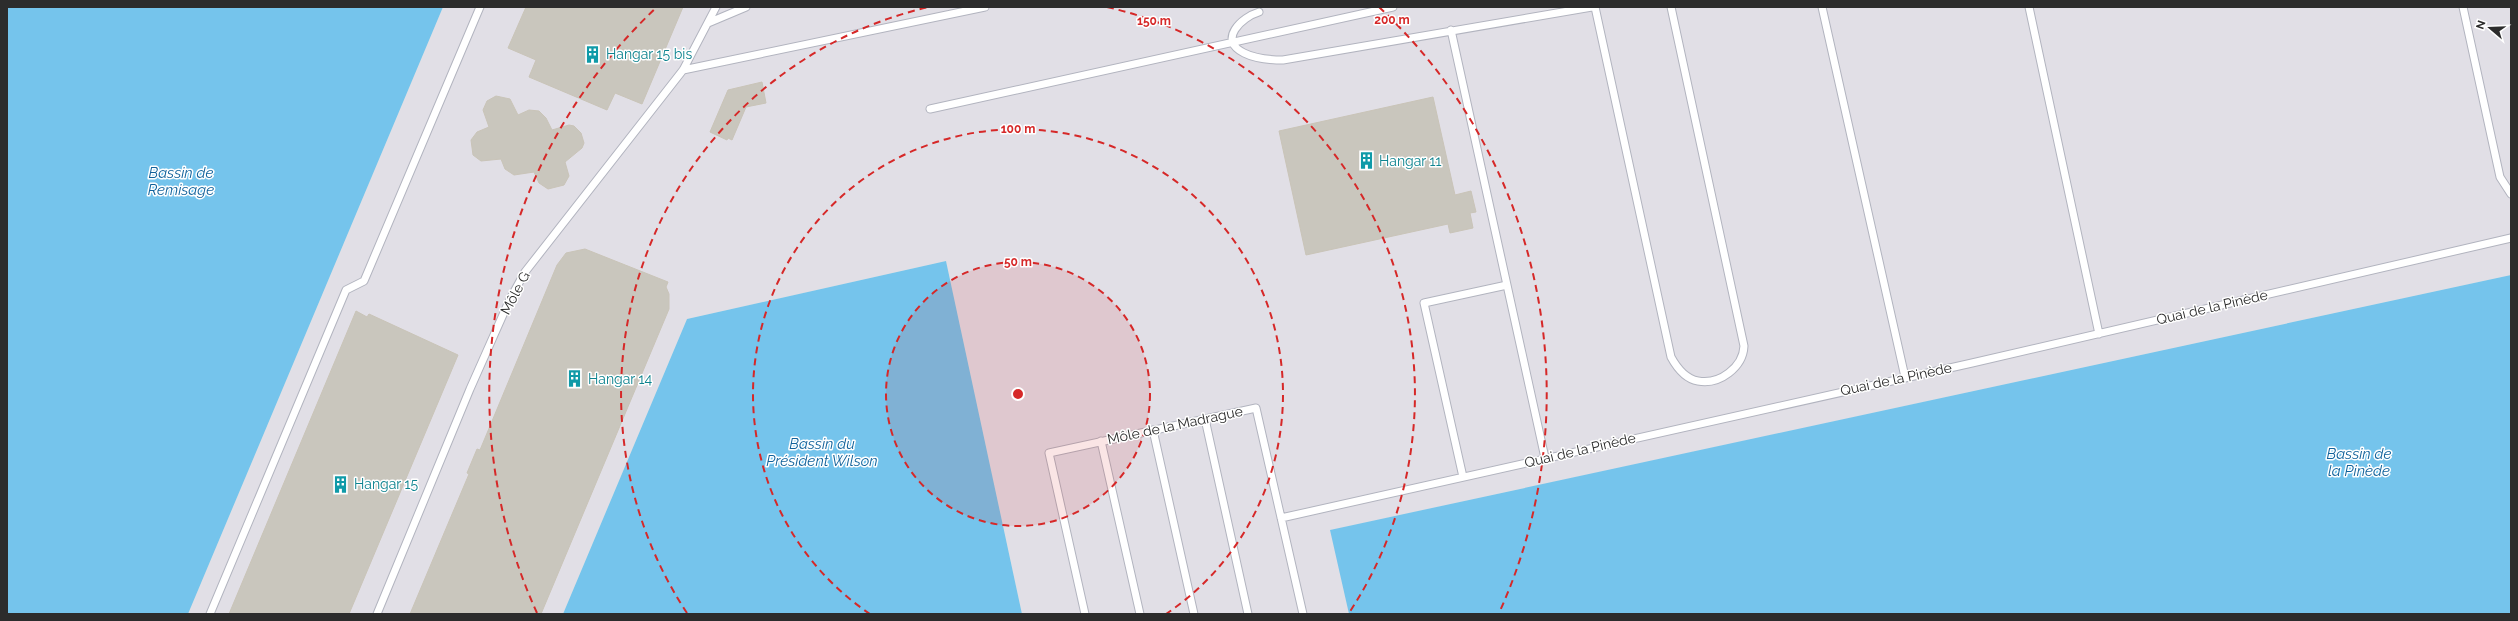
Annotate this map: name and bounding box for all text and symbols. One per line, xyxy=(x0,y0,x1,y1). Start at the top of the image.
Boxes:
north arrow xyxy=(2470,8,2510,48)
text: 200 m xyxy=(1374,13,1410,27)
text: 150 m xyxy=(1137,14,1171,28)
text: N xyxy=(2474,19,2489,31)
building icon: Hangar 15 bis xyxy=(583,44,603,64)
place label: Hangar 15 bis xyxy=(606,46,692,62)
text: 100 m xyxy=(1001,122,1035,136)
building icon: Hangar 11 xyxy=(1356,151,1376,171)
place label: Hangar 11 xyxy=(1379,153,1441,169)
water label: Bassin de Remisage xyxy=(148,164,214,199)
text: 50 m xyxy=(1004,255,1032,269)
street label: Môle G xyxy=(497,269,533,317)
street label: Quai de la Pinède xyxy=(2155,286,2269,328)
street label: Quai de la Pinède xyxy=(1839,359,1953,399)
building icon: Hangar 14 xyxy=(565,369,585,389)
place label: Hangar 14 xyxy=(588,371,652,387)
centre of rings xyxy=(1011,387,1025,401)
street label: Môle de la Madrague xyxy=(1106,403,1244,447)
street label: Quai de la Pinède xyxy=(1523,429,1637,471)
water label: Bassin du Président Wilson xyxy=(766,435,878,470)
water label: Bassin de la Pinède xyxy=(2327,445,2391,480)
building icon: Hangar 15 xyxy=(331,474,351,494)
place label: Hangar 15 xyxy=(354,476,418,492)

